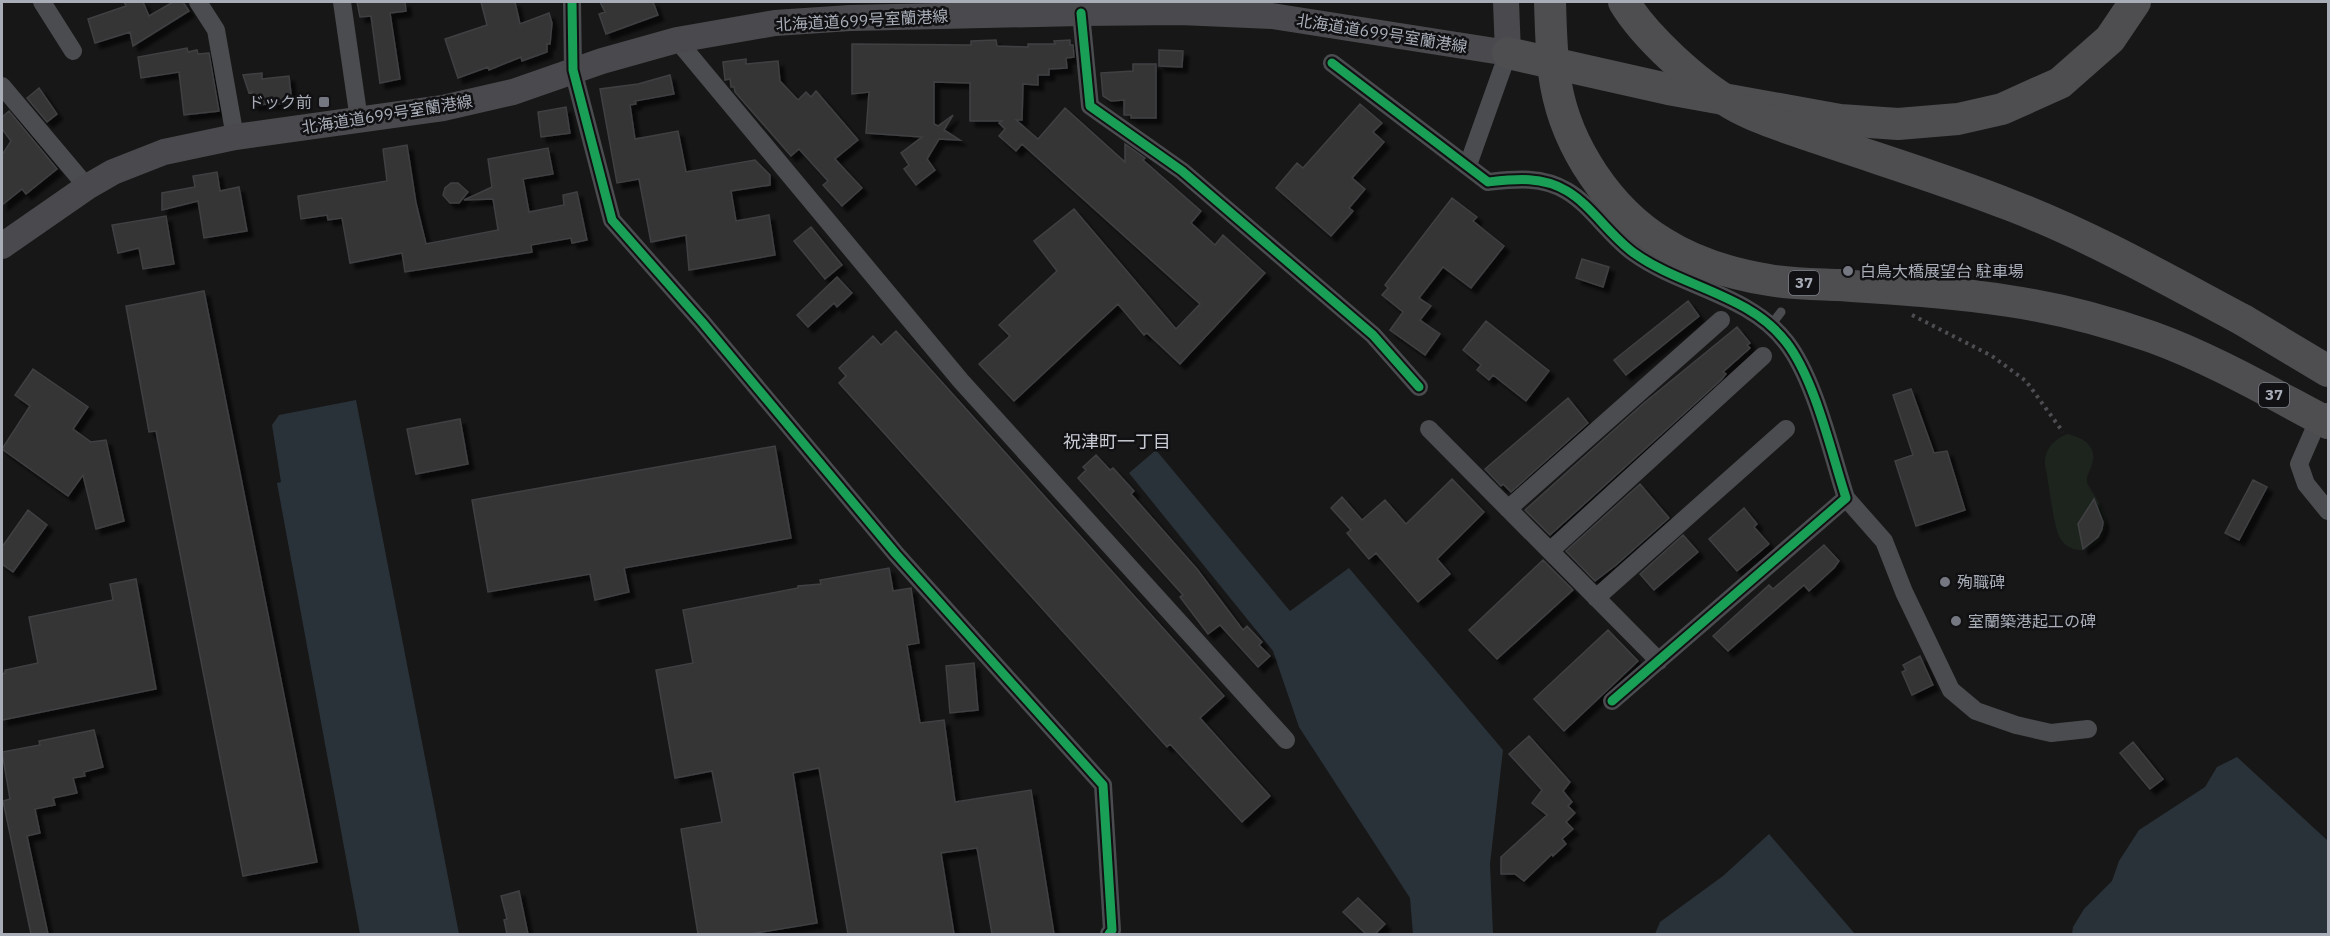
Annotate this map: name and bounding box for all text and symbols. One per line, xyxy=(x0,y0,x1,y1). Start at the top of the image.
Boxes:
street label: 北海道道699号室蘭港線 xyxy=(775,5,949,35)
street label: 北海道道699号室蘭港線 xyxy=(1295,10,1469,56)
street label: 北海道道699号室蘭港線 xyxy=(300,91,474,137)
place label: ドック前 xyxy=(248,92,312,112)
marker: ドック前 xyxy=(317,95,331,109)
place label: 白鳥大橋展望台 駐車場 xyxy=(1860,261,2024,281)
marker: 白鳥大橋展望台 駐車場 xyxy=(1841,264,1855,278)
road number: 37 xyxy=(1789,271,1819,295)
road number: 37 xyxy=(2259,383,2289,407)
district label: 祝津町一丁目 xyxy=(1063,430,1171,453)
place label: 殉職碑 xyxy=(1957,572,2005,592)
marker: 殉職碑 xyxy=(1938,575,1952,589)
place label: 室蘭築港起工の碑 xyxy=(1968,611,2096,631)
marker: 室蘭築港起工の碑 xyxy=(1949,614,1963,628)

